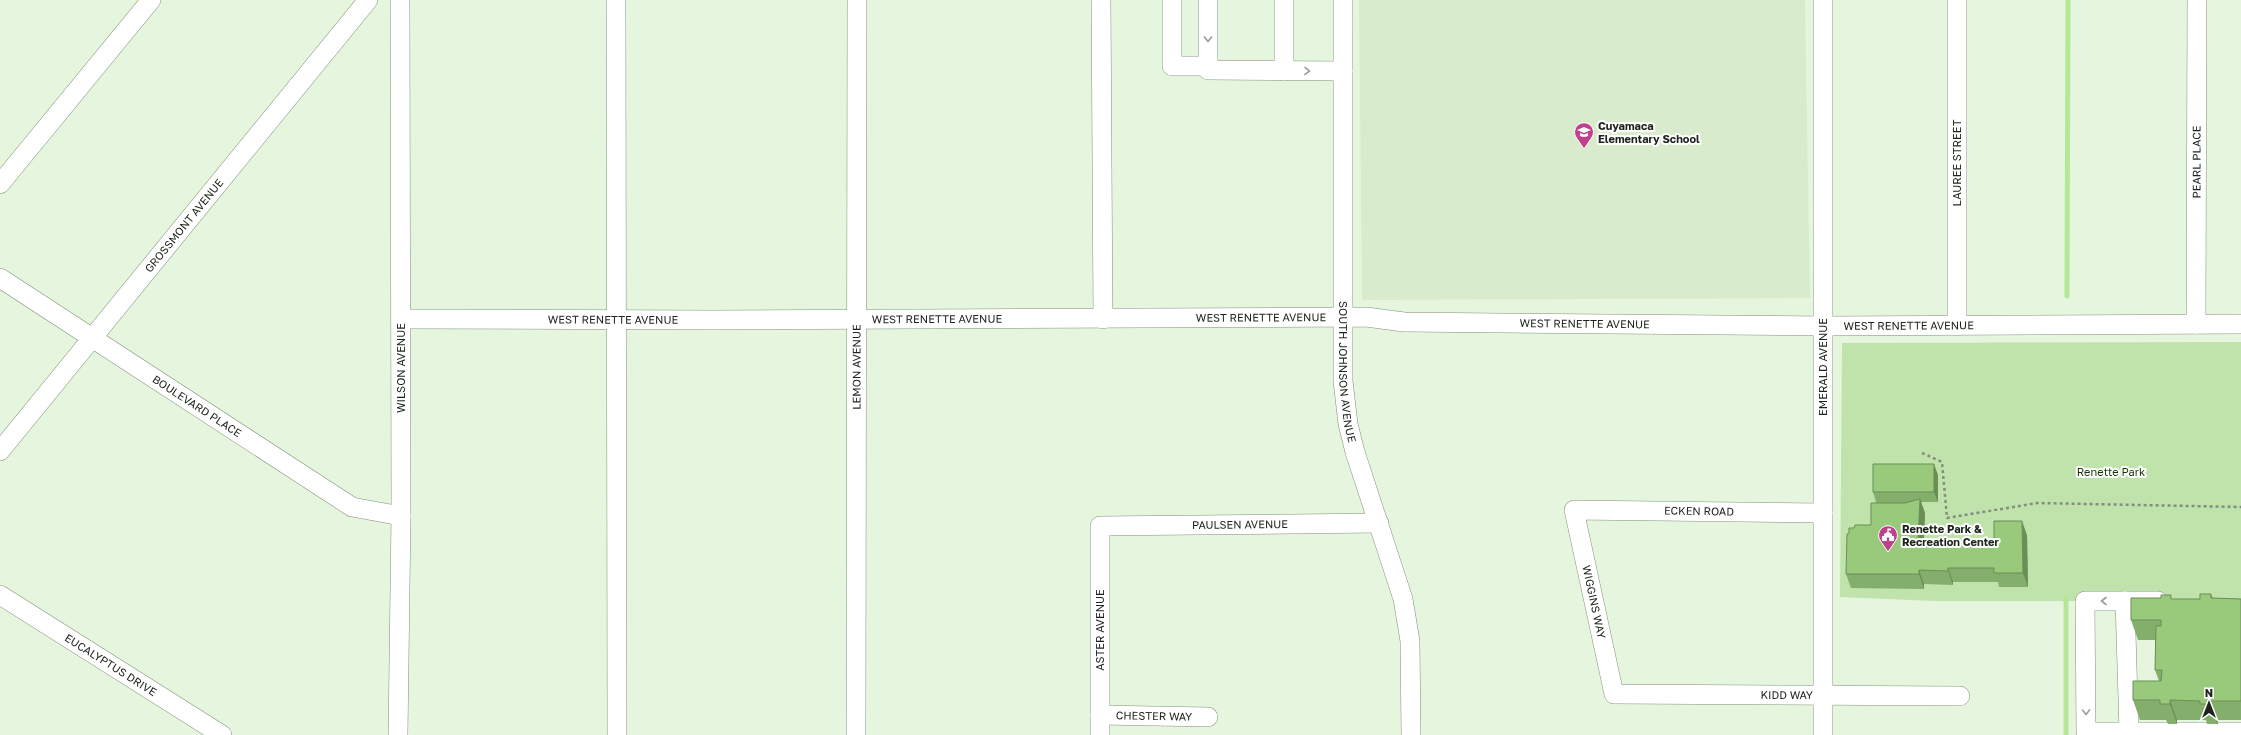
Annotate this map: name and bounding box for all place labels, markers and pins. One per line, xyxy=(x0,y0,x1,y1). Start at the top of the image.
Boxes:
place label: Cuyamaca Elementary School xyxy=(1598,119,1700,145)
school or university icon: Cuyamaca Elementary School xyxy=(1573,121,1595,149)
place label: Renette Park & Recreation Center xyxy=(1902,522,2000,548)
public building icon: Renette Park & Recreation Center xyxy=(1877,524,1899,552)

